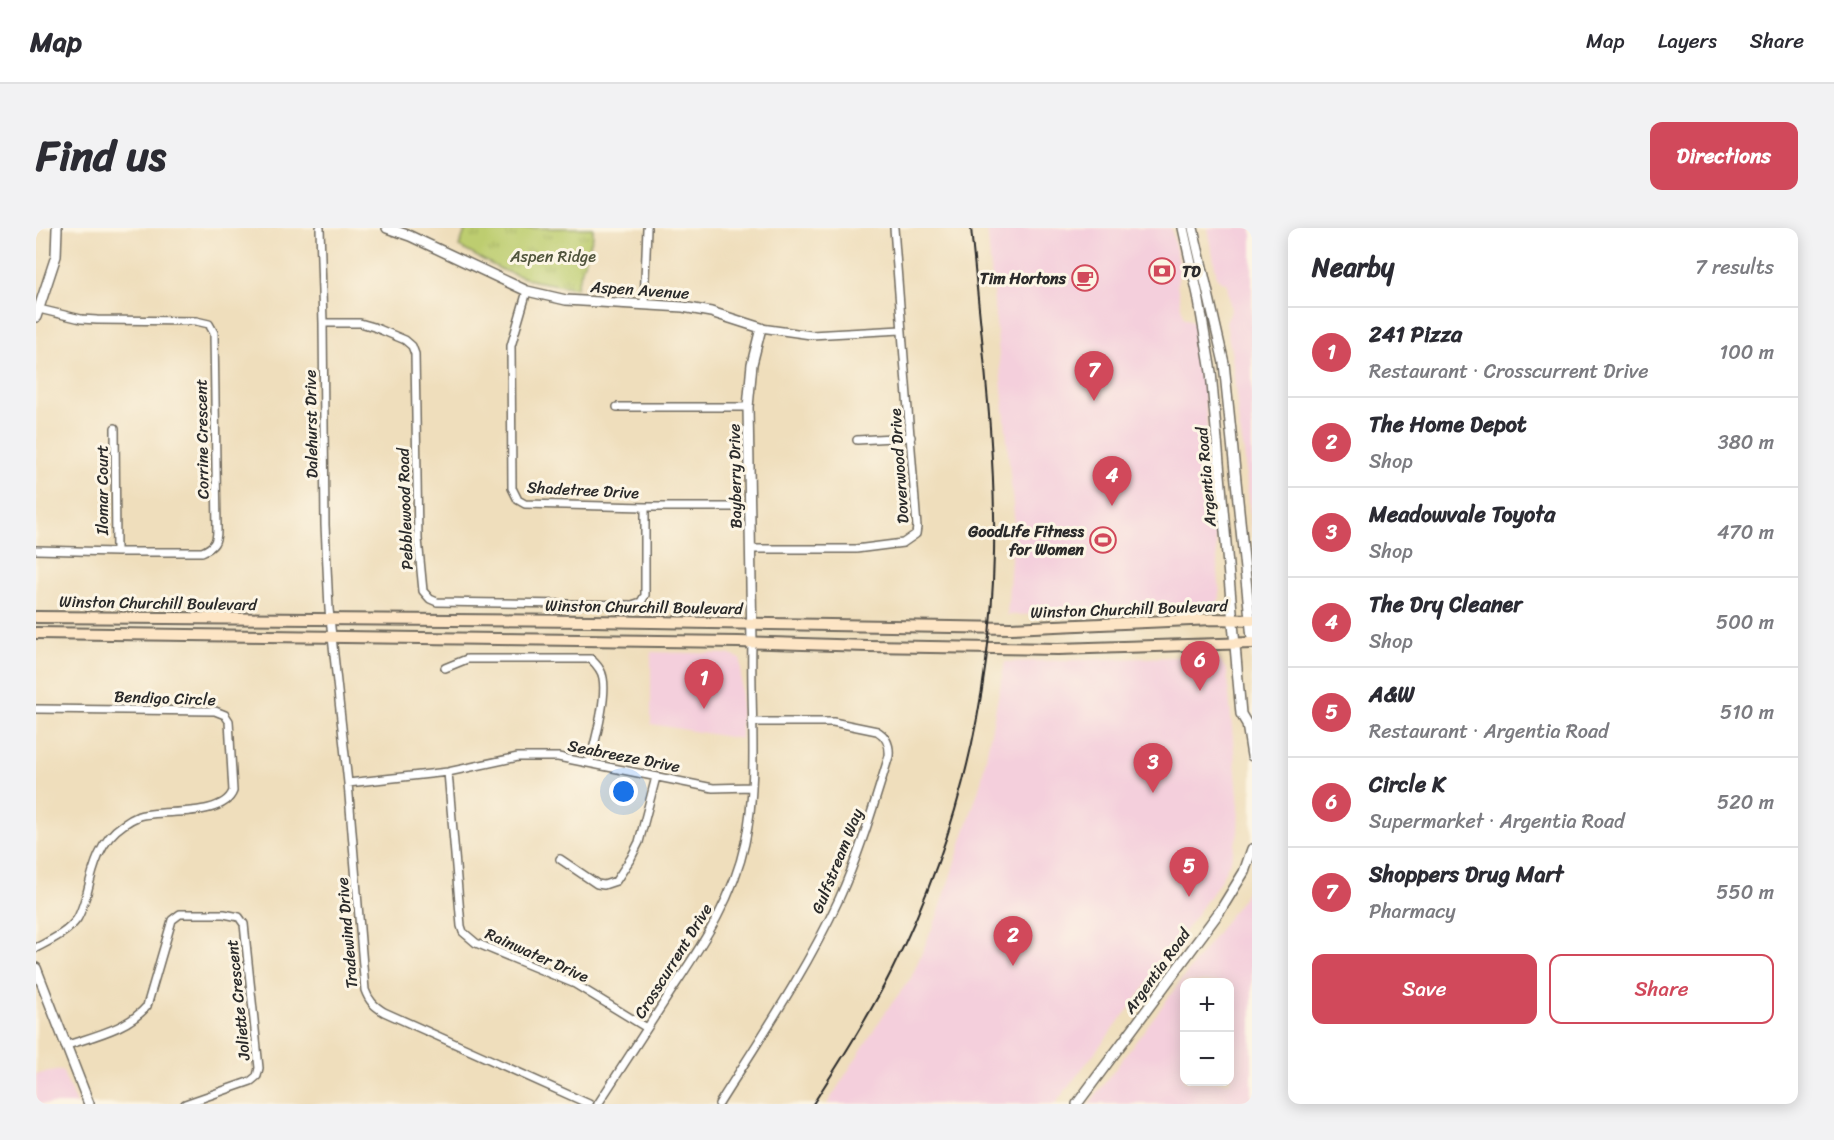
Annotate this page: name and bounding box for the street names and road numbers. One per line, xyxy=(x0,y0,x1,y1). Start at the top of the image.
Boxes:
street label: Aspen Avenue xyxy=(589,272,690,308)
street label: Dalehurst Drive xyxy=(296,369,326,479)
street label: Corrine Crescent xyxy=(186,379,218,499)
street label: Doverwood Drive xyxy=(880,407,917,525)
street label: Bayberry Drive xyxy=(720,423,750,529)
street label: Argentia Road xyxy=(1187,424,1225,529)
street label: Ilomar Court xyxy=(88,445,117,536)
street label: Pebblewood Road xyxy=(388,446,422,571)
street label: Shadetree Drive xyxy=(526,473,640,507)
street label: Winston Churchill Boulevard xyxy=(59,587,259,619)
street label: Winston Churchill Boulevard xyxy=(545,591,745,623)
street label: Winston Churchill Boulevard xyxy=(1030,591,1230,627)
street label: Bendigo Circle xyxy=(114,682,216,714)
street label: Seabreeze Drive xyxy=(565,731,683,781)
street label: Gulfstream Way xyxy=(803,803,872,918)
street label: Tradewind Drive xyxy=(328,876,366,990)
street label: Crosscurrent Drive xyxy=(626,897,720,1025)
street label: Rainwater Drive xyxy=(480,919,594,991)
street label: Argentia Road xyxy=(1115,921,1199,1021)
street label: Joliette Crescent xyxy=(217,938,259,1063)

